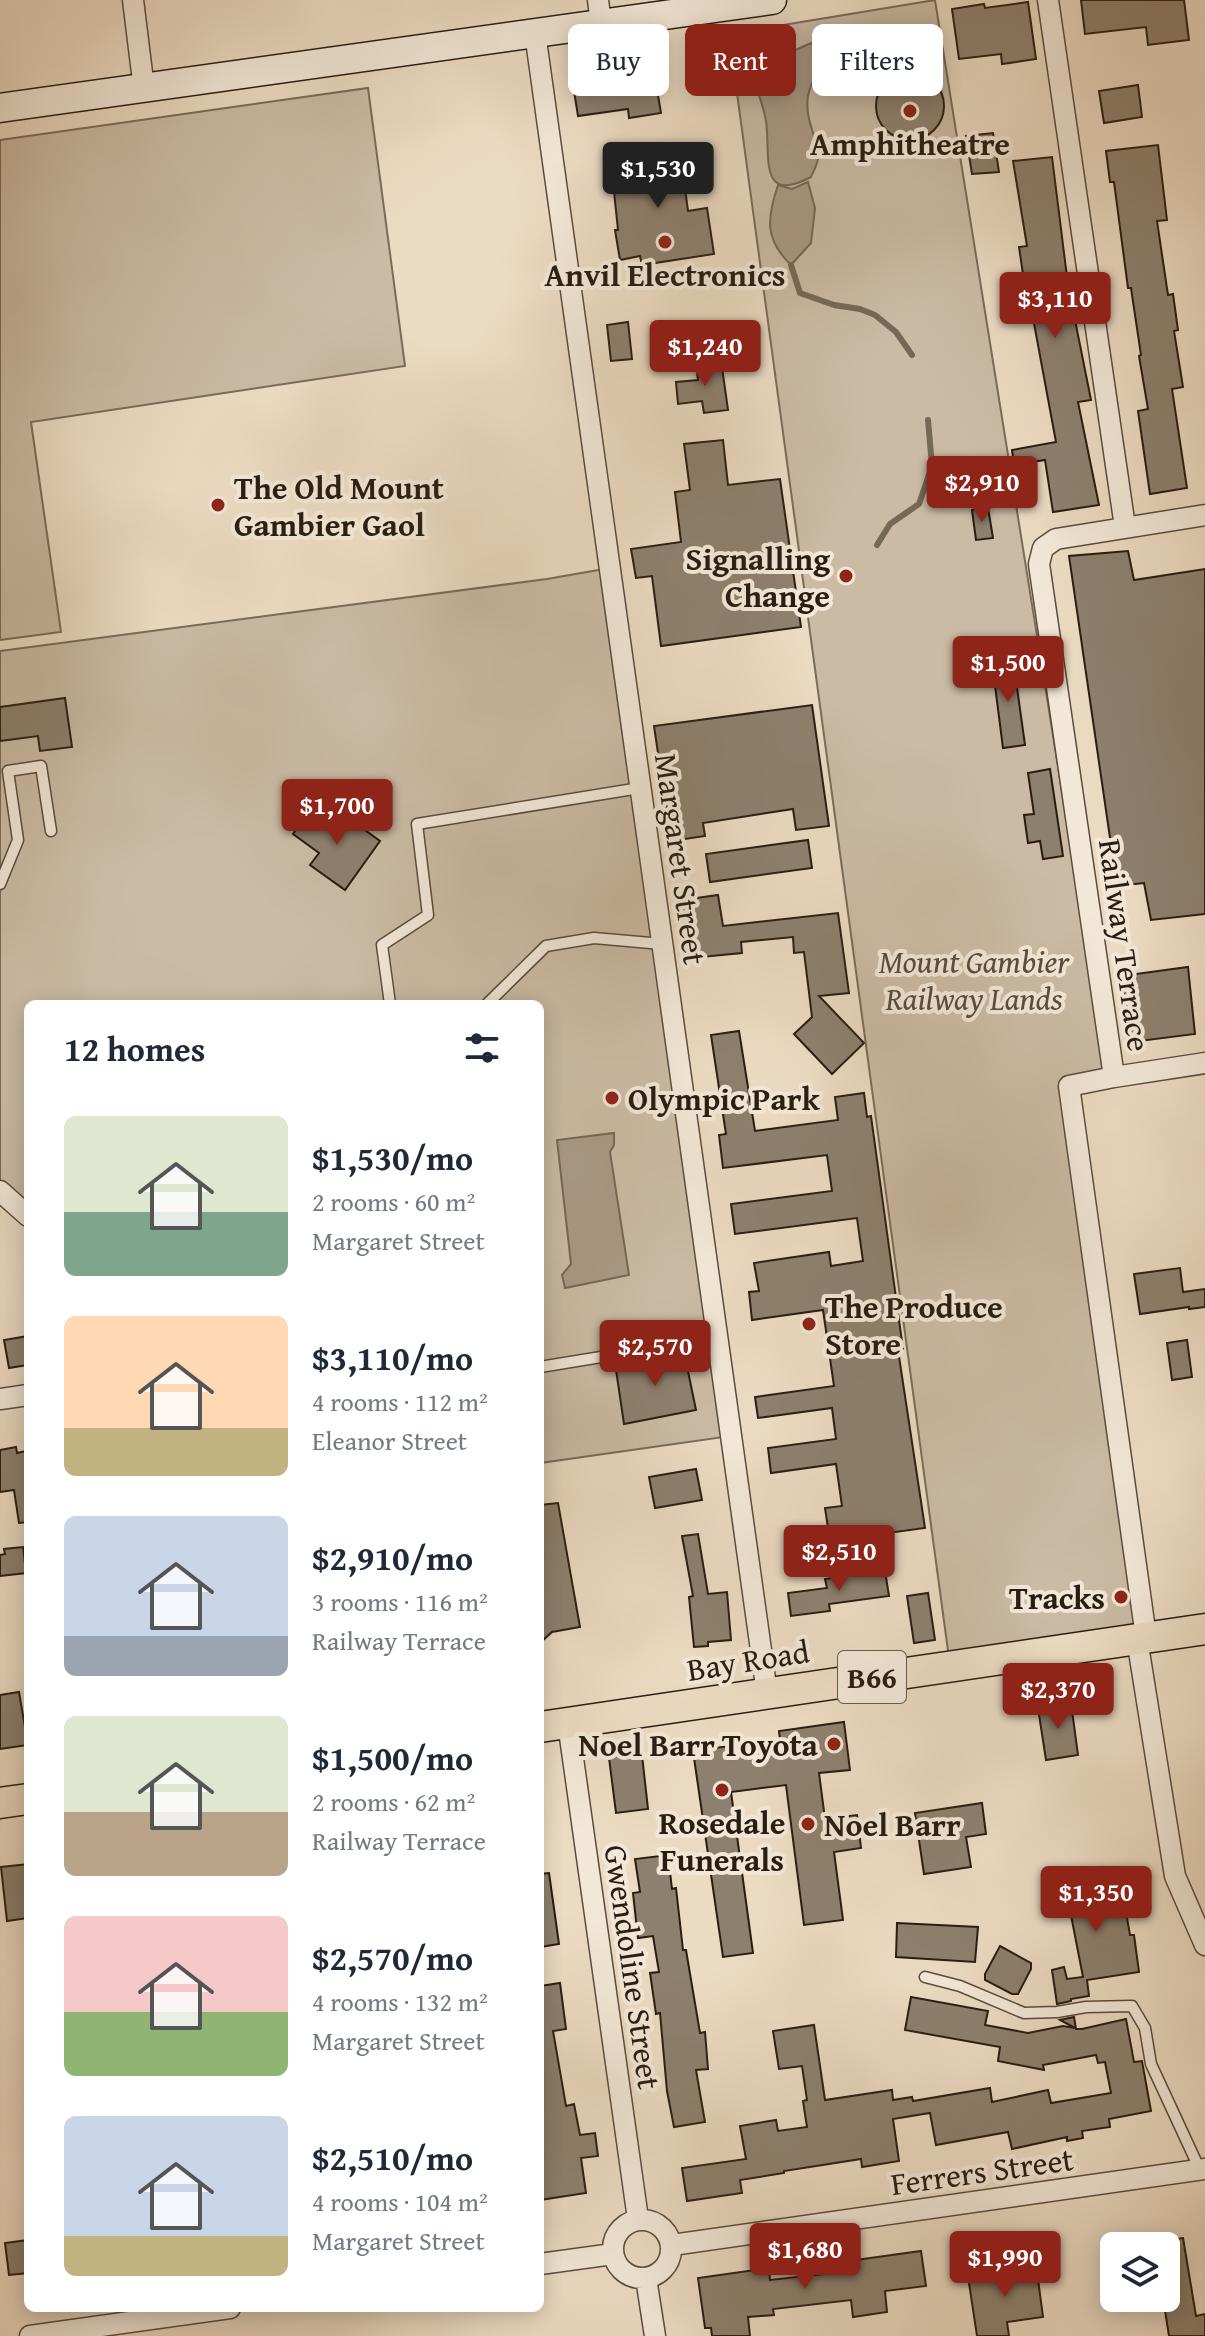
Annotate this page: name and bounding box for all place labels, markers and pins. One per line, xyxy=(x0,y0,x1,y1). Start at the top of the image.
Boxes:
marker: Amphitheatre xyxy=(901,102,919,120)
place label: Amphitheatre xyxy=(810,120,1010,167)
pin: $1,530 xyxy=(593,142,723,210)
marker: Anvil Electronics xyxy=(656,233,674,251)
place label: Anvil Electronics xyxy=(545,251,785,298)
pin: $3,110 xyxy=(990,272,1120,340)
pin: $1,240 xyxy=(640,320,770,388)
pin: $2,910 xyxy=(917,456,1047,524)
place label: The Old Mount Gambier Gaol xyxy=(234,464,444,548)
marker: The Old Mount Gambier Gaol xyxy=(209,496,227,514)
place label: Signalling Change xyxy=(686,535,830,619)
marker: Signalling Change xyxy=(837,567,855,585)
pin: $1,500 xyxy=(943,636,1073,704)
pin: $1,700 xyxy=(272,779,402,847)
place label: Olympic Park xyxy=(628,1075,821,1122)
marker: Olympic Park xyxy=(603,1089,621,1107)
place label: The Produce Store xyxy=(825,1283,1003,1367)
marker: The Produce Store xyxy=(800,1315,818,1333)
pin: $2,570 xyxy=(590,1320,720,1388)
pin: $2,510 xyxy=(774,1525,904,1593)
place label: Tracks xyxy=(1009,1574,1105,1621)
marker: Tracks xyxy=(1112,1588,1130,1606)
pin: $2,370 xyxy=(993,1663,1123,1731)
place label: Noel Barr Toyota xyxy=(578,1721,819,1768)
marker: Noel Barr Toyota xyxy=(825,1735,843,1753)
marker: Rosedale Funerals xyxy=(713,1781,731,1799)
place label: Rosedale Funerals xyxy=(659,1799,785,1883)
place label: Noel Barr xyxy=(824,1801,961,1848)
marker: Noel Barr xyxy=(799,1815,817,1833)
pin: $1,350 xyxy=(1031,1866,1161,1934)
pin: $1,680 xyxy=(740,2223,870,2291)
pin: $1,990 xyxy=(940,2231,1070,2299)

